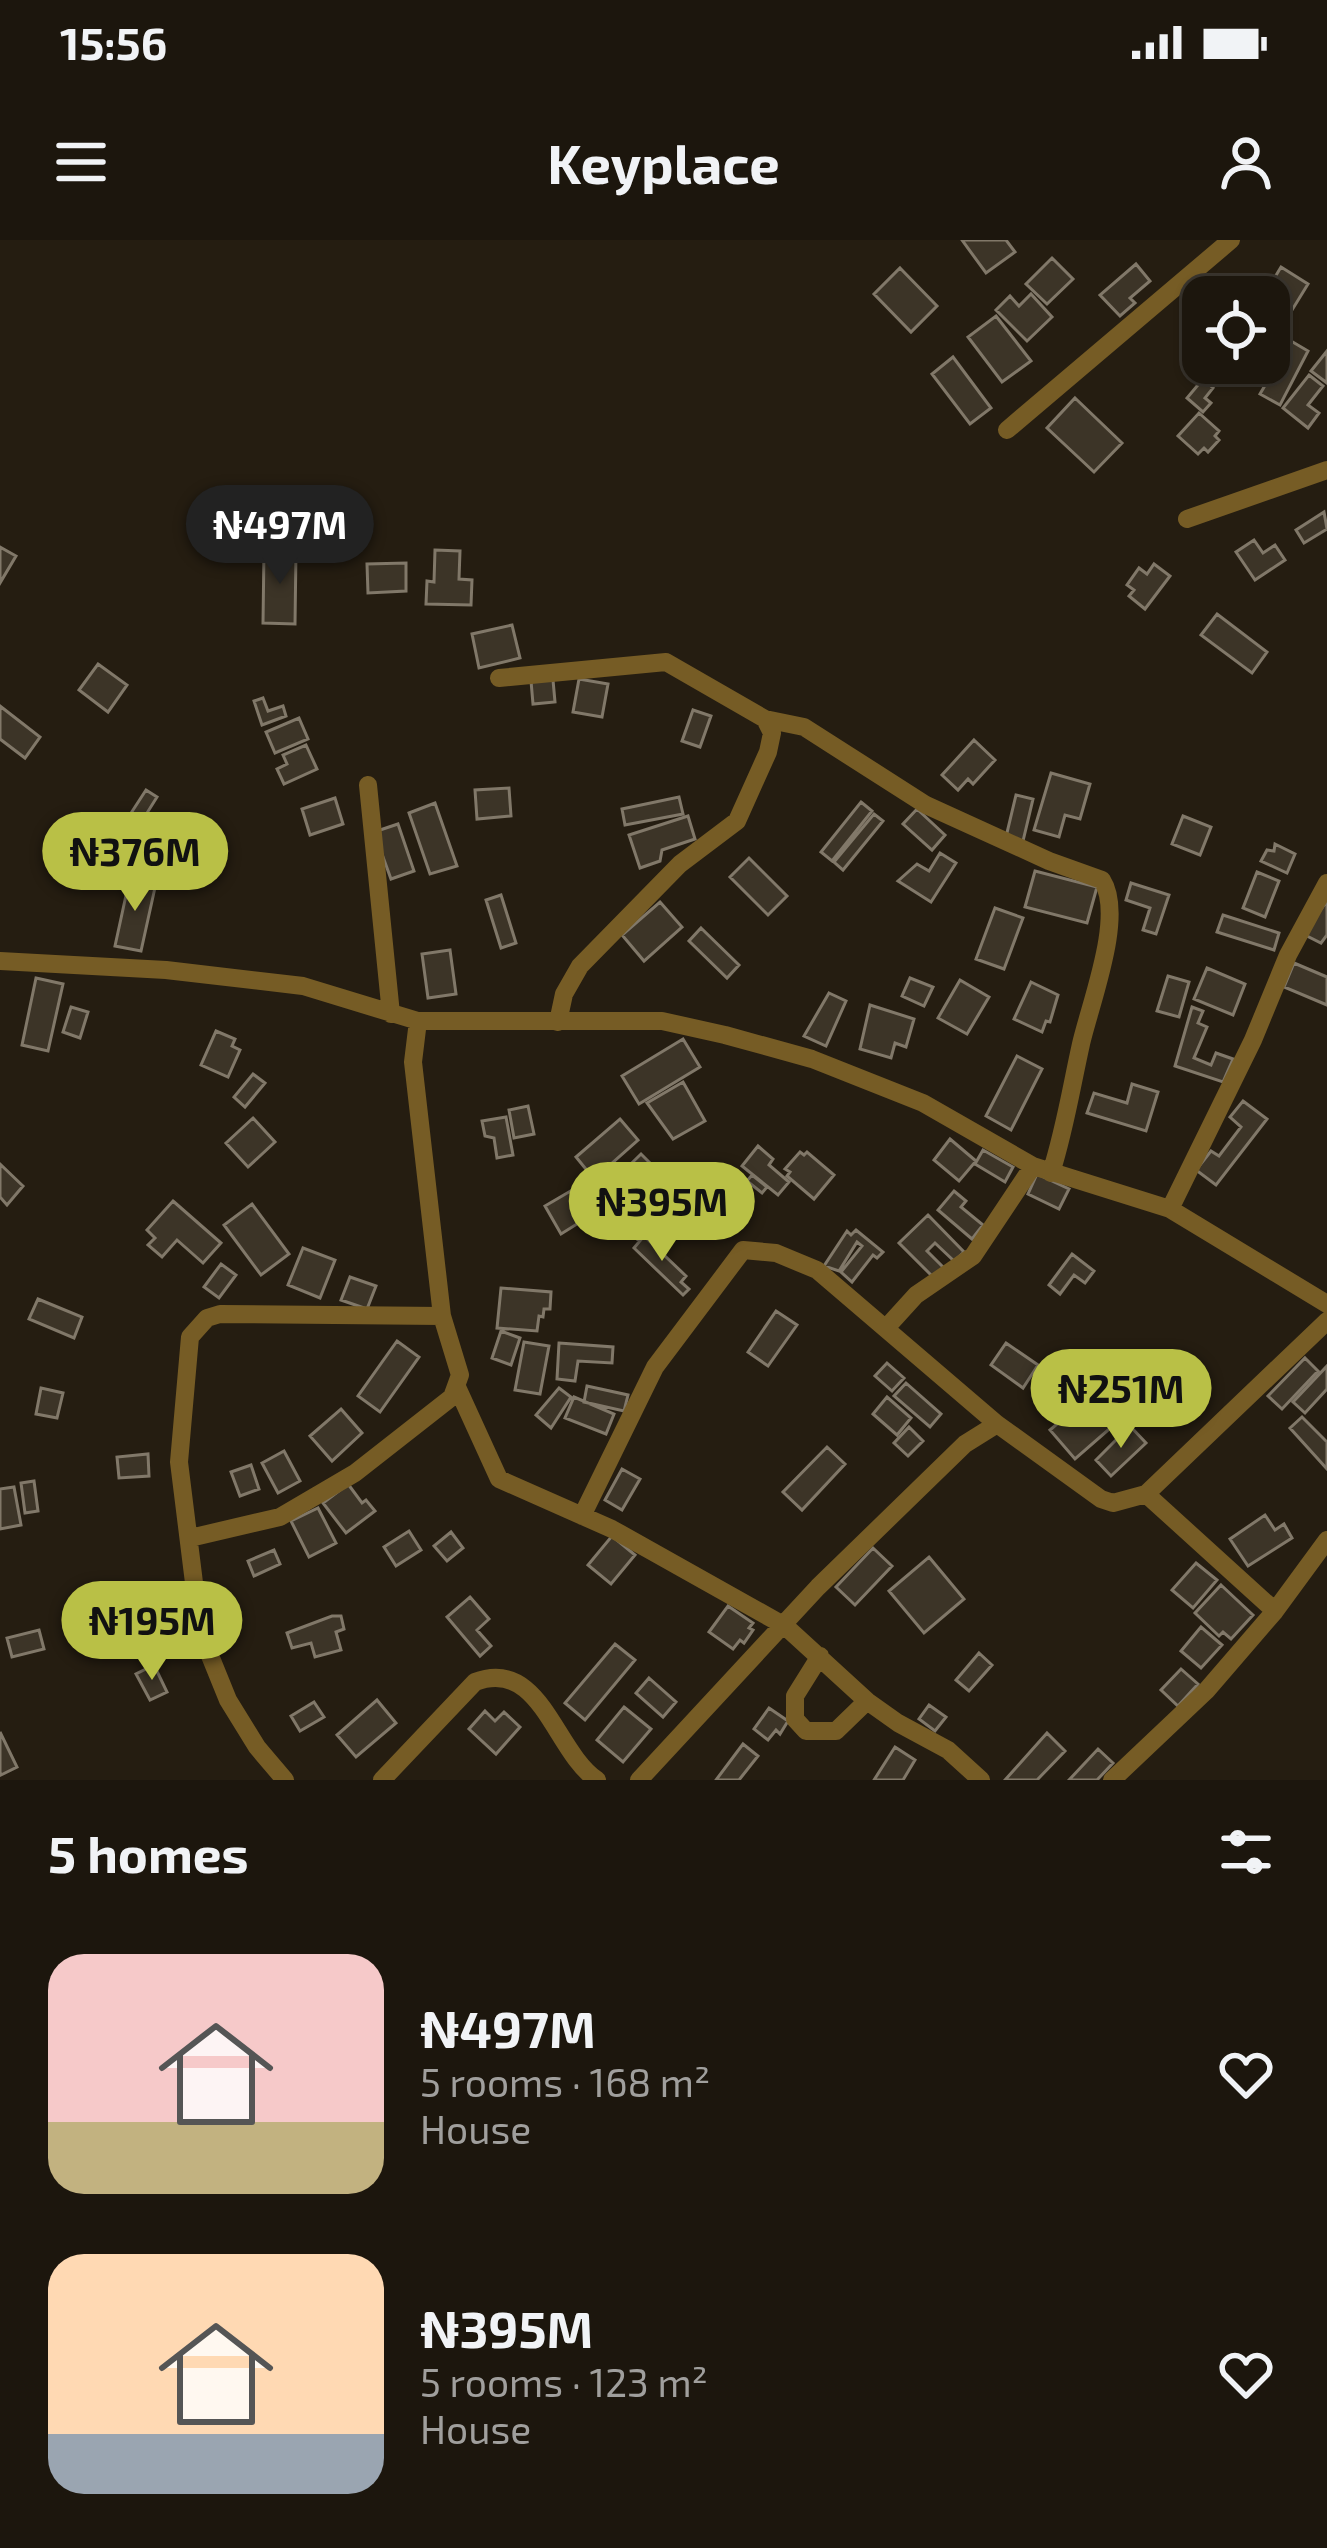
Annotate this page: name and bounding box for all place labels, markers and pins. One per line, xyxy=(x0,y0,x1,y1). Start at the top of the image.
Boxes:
pin: ₦497M xyxy=(196,485,364,587)
pin: ₦376M xyxy=(51,812,219,914)
pin: ₦395M xyxy=(578,1162,746,1264)
pin: ₦251M xyxy=(1037,1349,1205,1451)
pin: ₦195M xyxy=(68,1581,236,1683)

